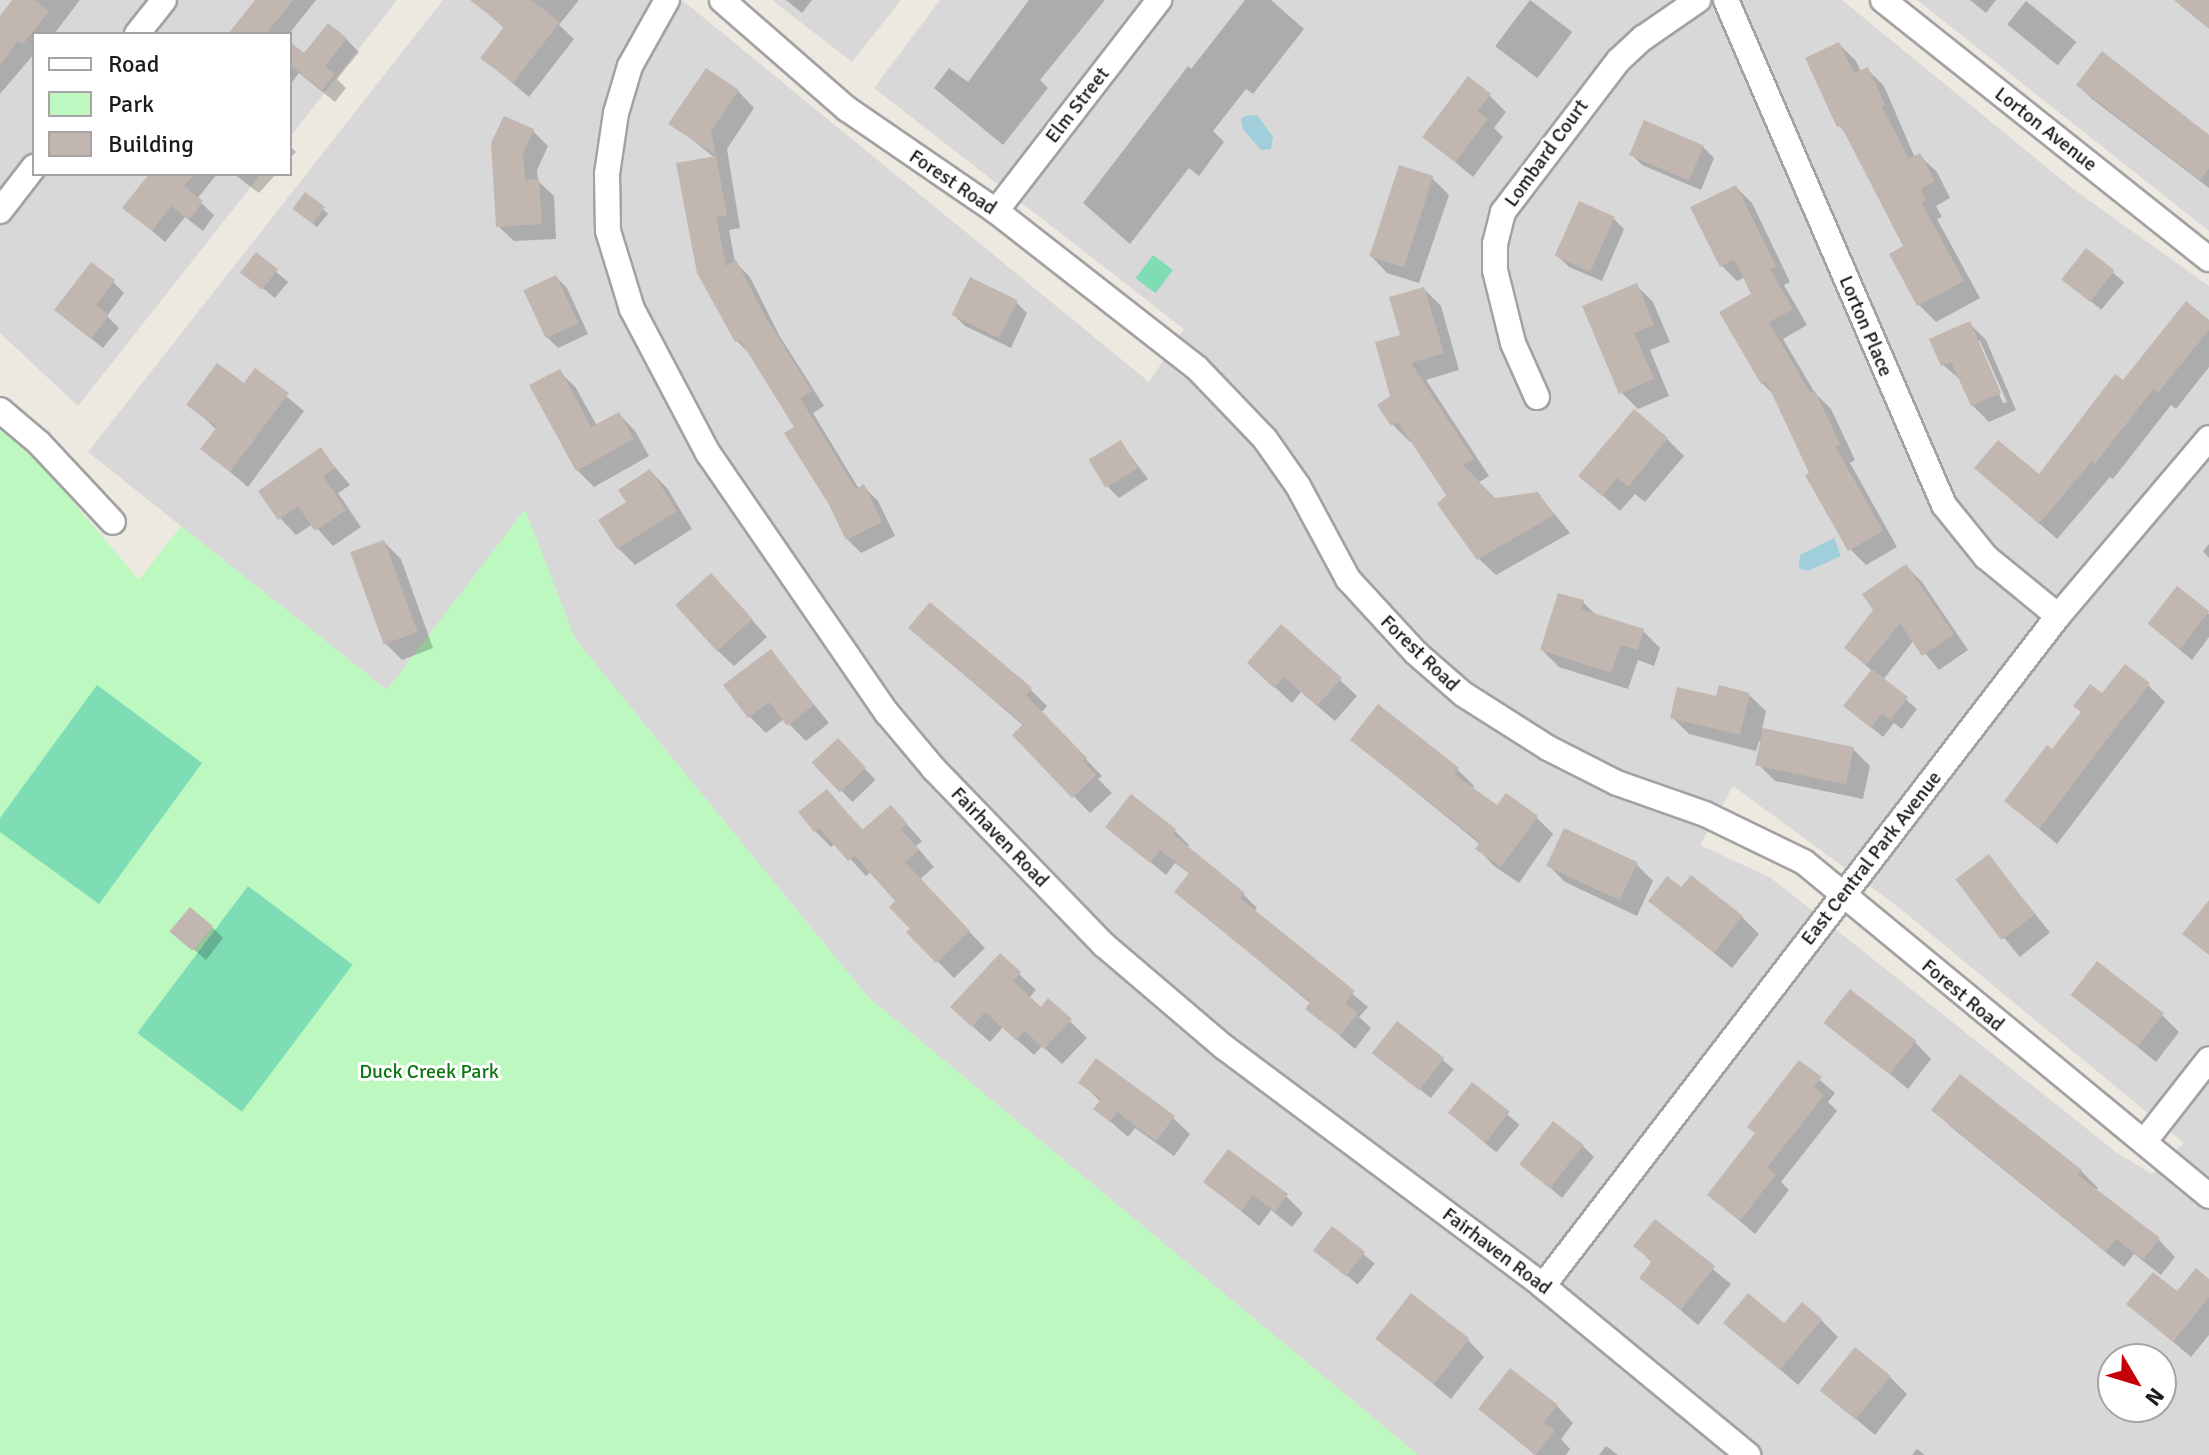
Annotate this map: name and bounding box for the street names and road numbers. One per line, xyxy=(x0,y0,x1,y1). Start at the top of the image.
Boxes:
street label: Elm Street xyxy=(1040,62,1114,148)
street label: Lorton Avenue xyxy=(1990,82,2102,176)
street label: Lombard Court xyxy=(1499,95,1593,211)
street label: Forest Road xyxy=(905,144,1001,220)
street label: Lorton Place xyxy=(1834,272,1898,380)
street label: Forest Road xyxy=(1376,610,1464,696)
street label: East Central Park Avenue xyxy=(1796,766,1946,950)
street label: Fairhaven Road xyxy=(946,782,1054,892)
street label: Forest Road xyxy=(1917,954,2009,1036)
street label: Fairhaven Road xyxy=(1438,1202,1556,1300)

